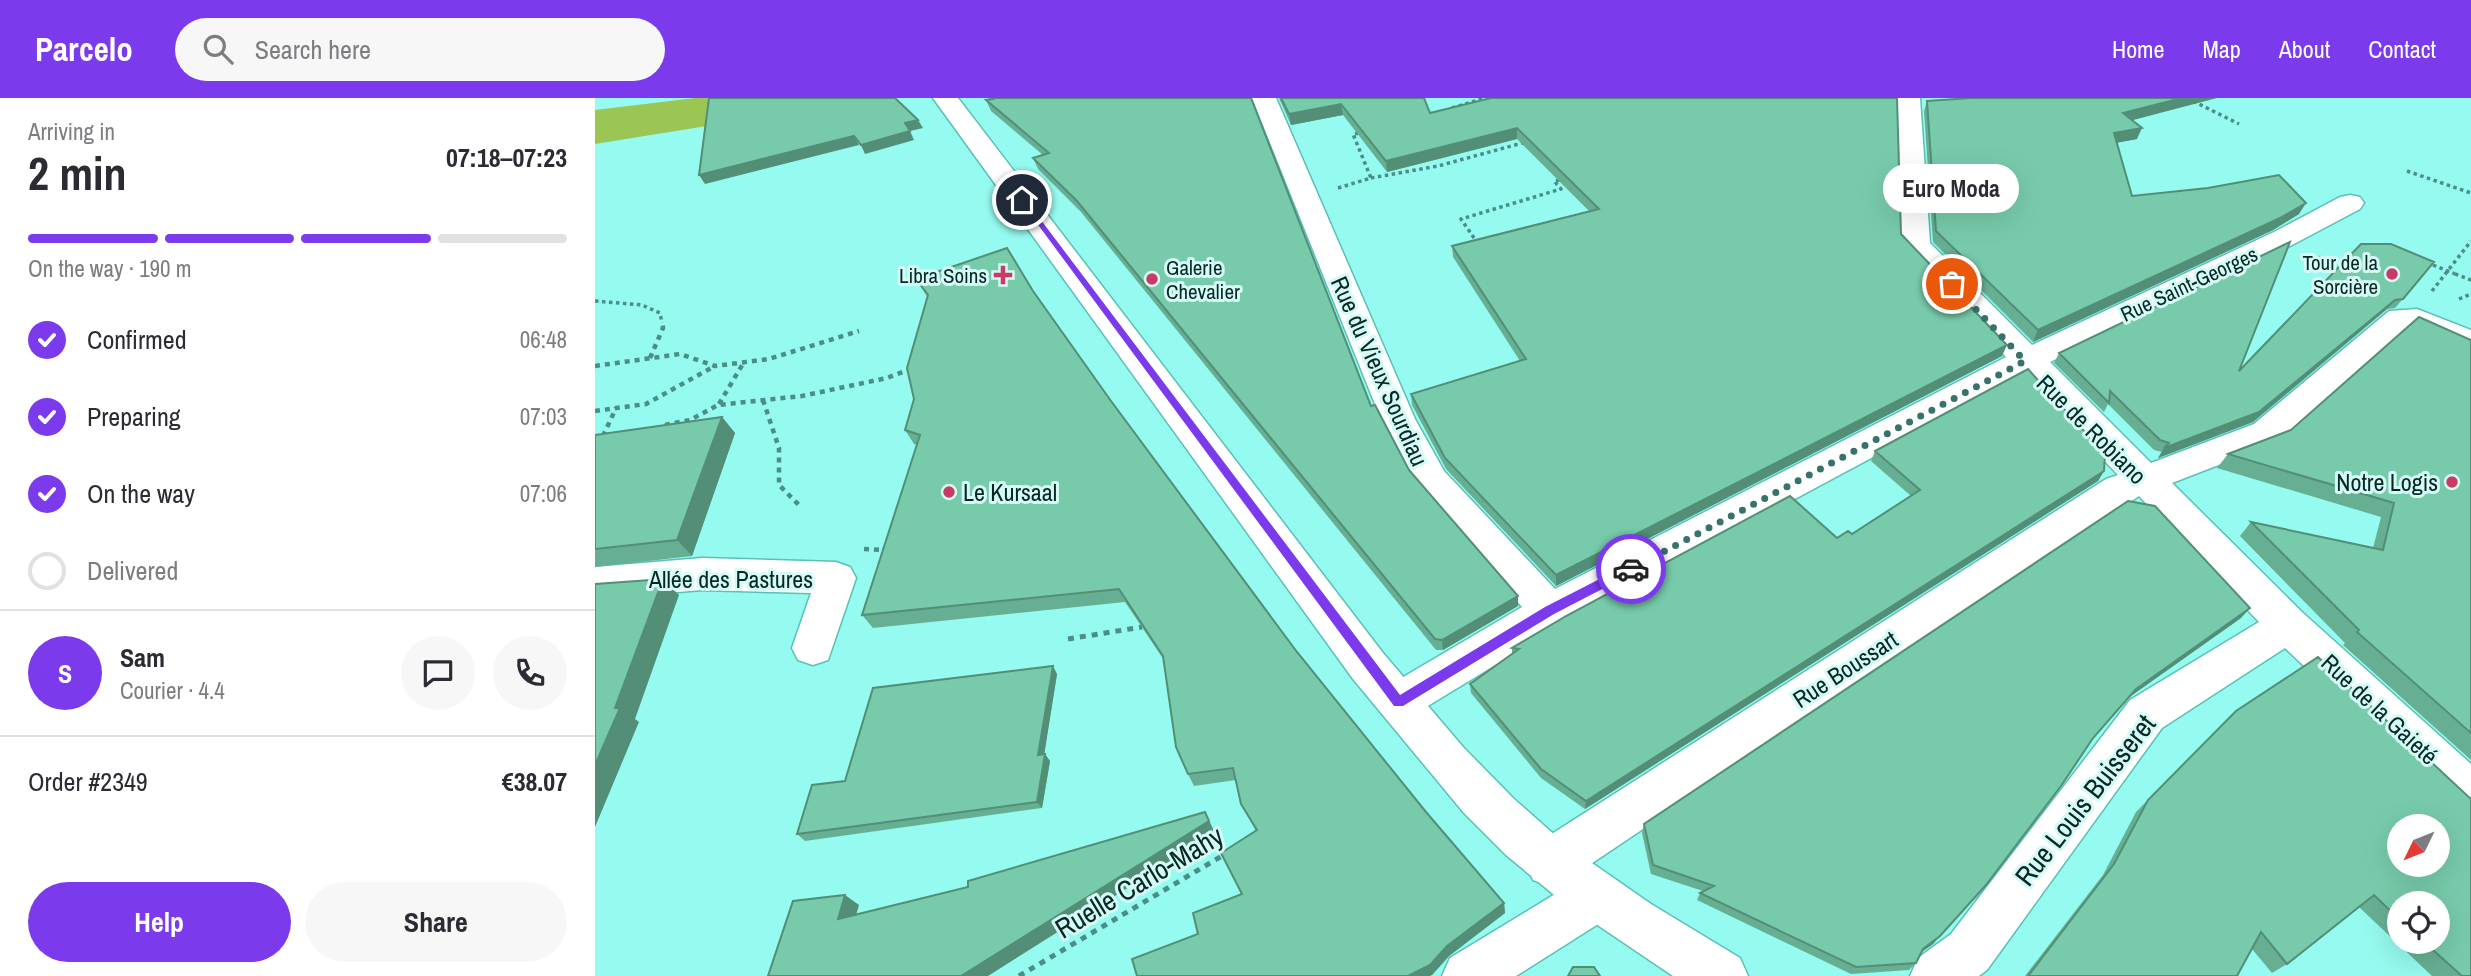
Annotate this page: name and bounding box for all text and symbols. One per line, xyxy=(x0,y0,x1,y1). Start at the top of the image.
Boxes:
search box xyxy=(175,18,665,81)
text: Parcelo xyxy=(35,27,133,71)
icon: search xyxy=(199,30,237,68)
text: Search here xyxy=(255,32,371,67)
text: Home xyxy=(2112,33,2164,65)
text: Map xyxy=(2202,33,2241,65)
text: About xyxy=(2279,33,2330,65)
text: Contact xyxy=(2368,33,2436,65)
text: Arriving in xyxy=(28,116,115,147)
text: 07:18–07:23 xyxy=(446,140,567,175)
text: 2 min xyxy=(28,142,127,204)
callout: Euro Moda xyxy=(1884,165,2020,214)
pin xyxy=(992,170,1052,230)
text: Euro Moda xyxy=(1902,173,2000,204)
icon: home xyxy=(1003,181,1041,219)
street label: Rue Saint-Georges xyxy=(2116,240,2262,328)
place label: Tour de la Sorcière xyxy=(2302,248,2378,301)
text: On the way · 190 m xyxy=(28,253,192,284)
place label: Galerie Chevalier xyxy=(1166,253,1240,306)
pin xyxy=(1922,254,1982,314)
place label: Libra Soins xyxy=(899,261,987,290)
marker: Libra Soins xyxy=(993,265,1013,285)
icon: bag xyxy=(1933,265,1971,303)
marker: Tour de la Sorcière xyxy=(2384,266,2400,282)
marker: Galerie Chevalier xyxy=(1144,271,1160,287)
street label: Rue du Vieux Sourdiau xyxy=(1324,271,1436,471)
icon: check xyxy=(28,321,66,359)
text: Confirmed xyxy=(87,322,187,357)
text: 06:48 xyxy=(520,324,567,355)
street label: Rue de Robiano xyxy=(2030,367,2154,491)
icon: check xyxy=(28,398,66,436)
text: Preparing xyxy=(87,399,181,434)
text: 07:03 xyxy=(520,401,567,432)
place label: Notre Logis xyxy=(2336,466,2438,498)
marker: Notre Logis xyxy=(2444,474,2460,490)
icon: check xyxy=(28,475,66,513)
text: On the way xyxy=(87,476,195,511)
place label: Le Kursaal xyxy=(963,476,1057,508)
text: 07:06 xyxy=(520,478,567,509)
marker: Le Kursaal xyxy=(941,484,957,500)
courier xyxy=(1596,534,1666,604)
icon: car xyxy=(1612,550,1650,588)
text: Delivered xyxy=(87,553,178,588)
street label: Allée des Pastures xyxy=(648,563,813,595)
street label: Rue Boussart xyxy=(1786,623,1904,715)
button: chat xyxy=(401,636,475,710)
button: phone xyxy=(493,636,567,710)
text: Sam xyxy=(120,640,165,675)
street label: Rue de la Gaieté xyxy=(2315,647,2445,771)
text: S xyxy=(58,656,72,691)
text: Courier · 4.4 xyxy=(120,675,225,706)
street label: Rue Louis Buisseret xyxy=(2006,706,2164,894)
text: Order #2349 xyxy=(28,764,148,799)
text: €38.07 xyxy=(502,764,567,799)
north arrow xyxy=(2387,814,2450,877)
map controls xyxy=(2387,814,2450,954)
street label: Ruelle Carlo-Mahy xyxy=(1048,816,1231,947)
button: Help xyxy=(28,882,291,962)
button: Share xyxy=(305,882,567,962)
button: locate xyxy=(2387,891,2450,954)

